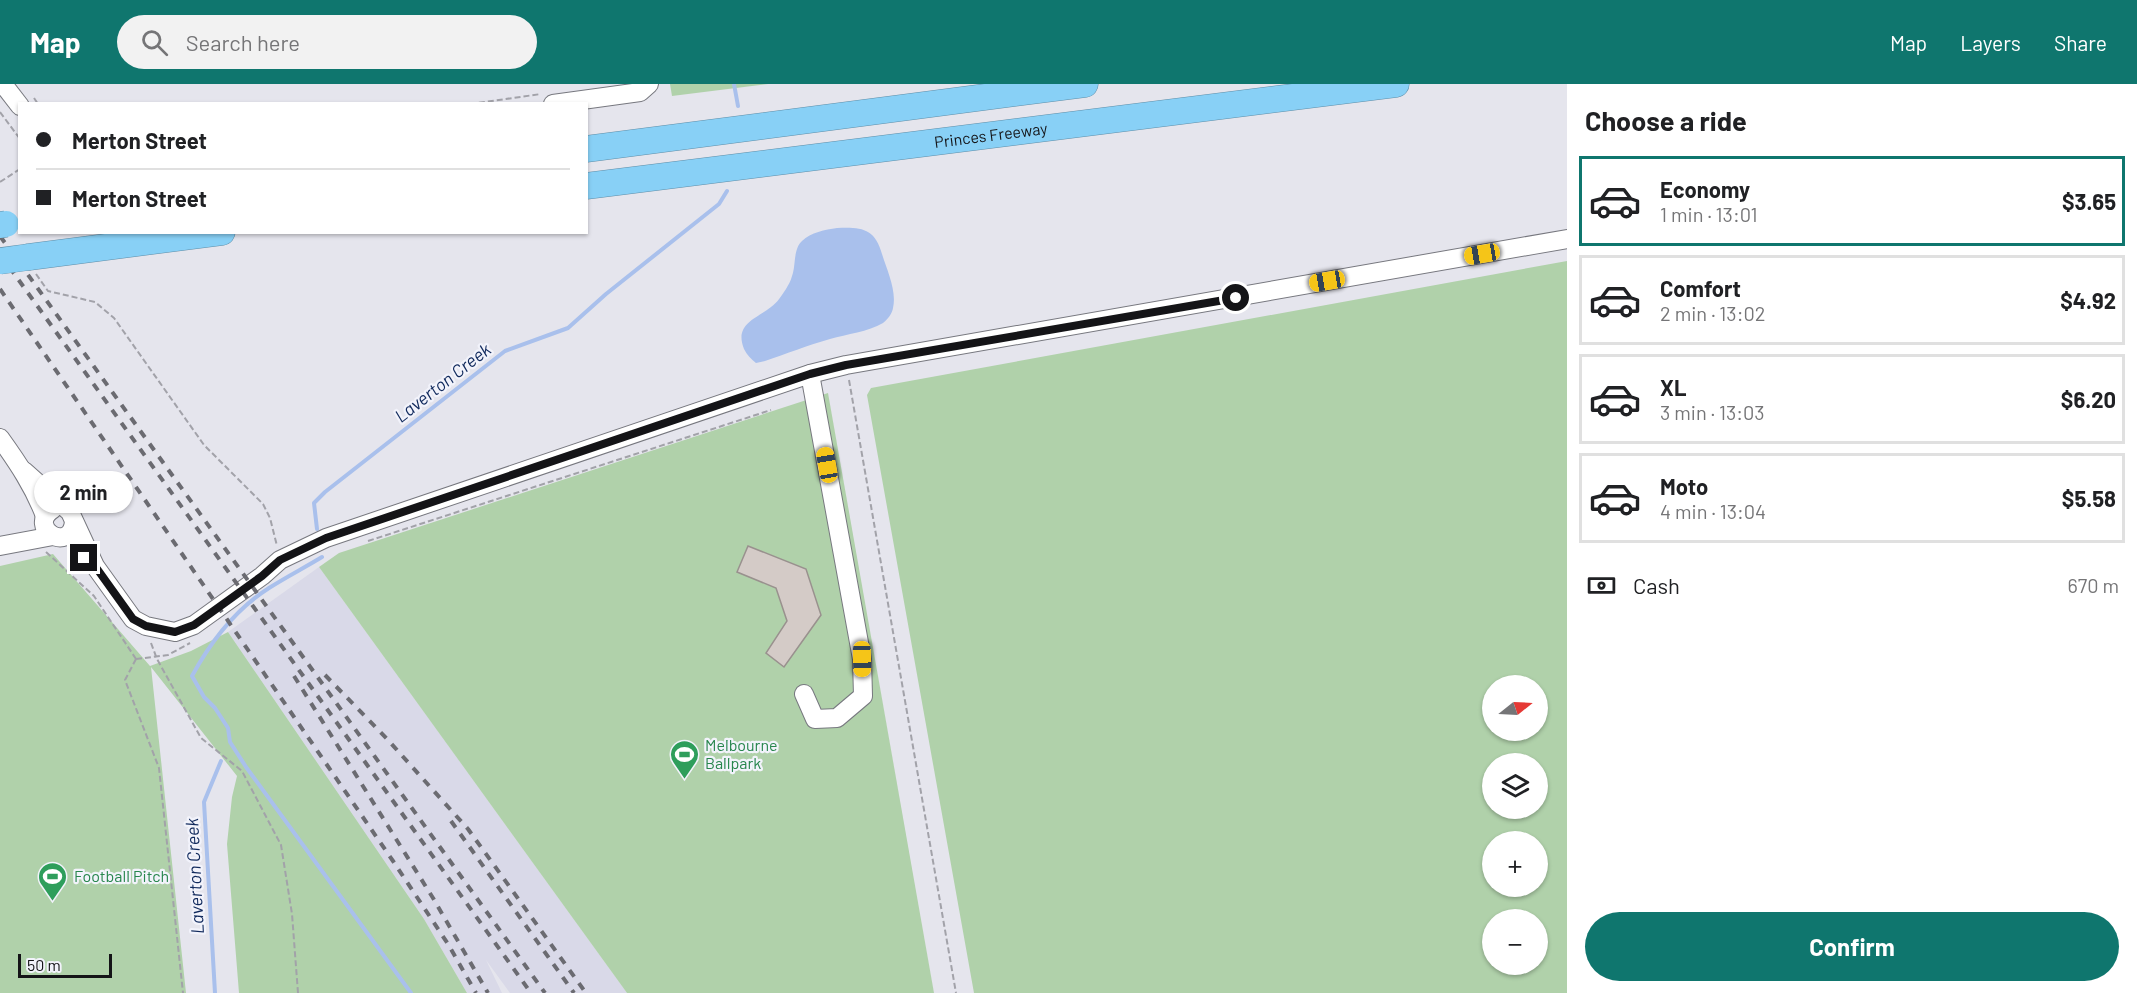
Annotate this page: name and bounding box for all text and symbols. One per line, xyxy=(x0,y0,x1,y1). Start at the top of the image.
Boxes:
search box xyxy=(117,15,537,69)
text: Map xyxy=(30,25,81,59)
icon: search xyxy=(138,26,171,59)
text: Search here xyxy=(186,29,300,55)
text: Map xyxy=(1890,30,1927,55)
text: Layers xyxy=(1960,30,2021,55)
text: Share xyxy=(2054,30,2107,55)
text: Choose a ride xyxy=(1585,104,1747,136)
street label: Princes Freeway xyxy=(933,118,1049,151)
text: Merton Street xyxy=(72,127,207,153)
icon: car xyxy=(1588,174,1642,228)
text: Economy xyxy=(1660,176,1750,202)
text: Merton Street xyxy=(72,185,207,211)
text: $3.65 xyxy=(2062,188,2116,214)
text: 1 min · 13:01 xyxy=(1660,202,1757,226)
car xyxy=(1463,242,1501,266)
car xyxy=(1308,269,1346,293)
icon: car xyxy=(1588,273,1642,327)
text: Comfort xyxy=(1660,275,1741,301)
route start xyxy=(1222,284,1249,311)
text: $4.92 xyxy=(2060,287,2116,313)
text: 2 min · 13:02 xyxy=(1660,301,1765,325)
water label: Laverton Creek xyxy=(390,338,495,427)
icon: car xyxy=(1588,372,1642,426)
text: XL xyxy=(1660,374,1686,400)
text: $6.20 xyxy=(2061,386,2116,412)
text: 3 min · 13:03 xyxy=(1660,400,1765,424)
car xyxy=(815,446,839,484)
callout: 2 min xyxy=(34,471,134,513)
icon: car xyxy=(1588,471,1642,525)
text: Moto xyxy=(1660,473,1708,499)
text: 2 min xyxy=(60,480,107,504)
text: $5.58 xyxy=(2062,485,2116,511)
text: 4 min · 13:04 xyxy=(1660,499,1766,523)
route end xyxy=(70,544,97,571)
icon: cash xyxy=(1585,569,1618,602)
text: Cash xyxy=(1633,572,1680,598)
text: 670 m xyxy=(2067,573,2119,597)
car xyxy=(853,641,871,677)
north arrow xyxy=(1482,675,1548,741)
map controls xyxy=(1482,675,1548,975)
place label: Melbourne Ballpark xyxy=(705,735,777,772)
sports icon: Melbourne Ballpark xyxy=(668,738,700,780)
button: layers xyxy=(1482,753,1548,819)
water label: Laverton Creek xyxy=(180,817,208,935)
button: + xyxy=(1482,831,1548,897)
sports icon: Football Pitch xyxy=(37,860,69,902)
place label: Football Pitch xyxy=(74,866,169,885)
button: − xyxy=(1482,909,1548,975)
button: Confirm xyxy=(1585,912,2119,981)
scale bar xyxy=(18,951,112,978)
text: 50 m xyxy=(27,955,61,974)

